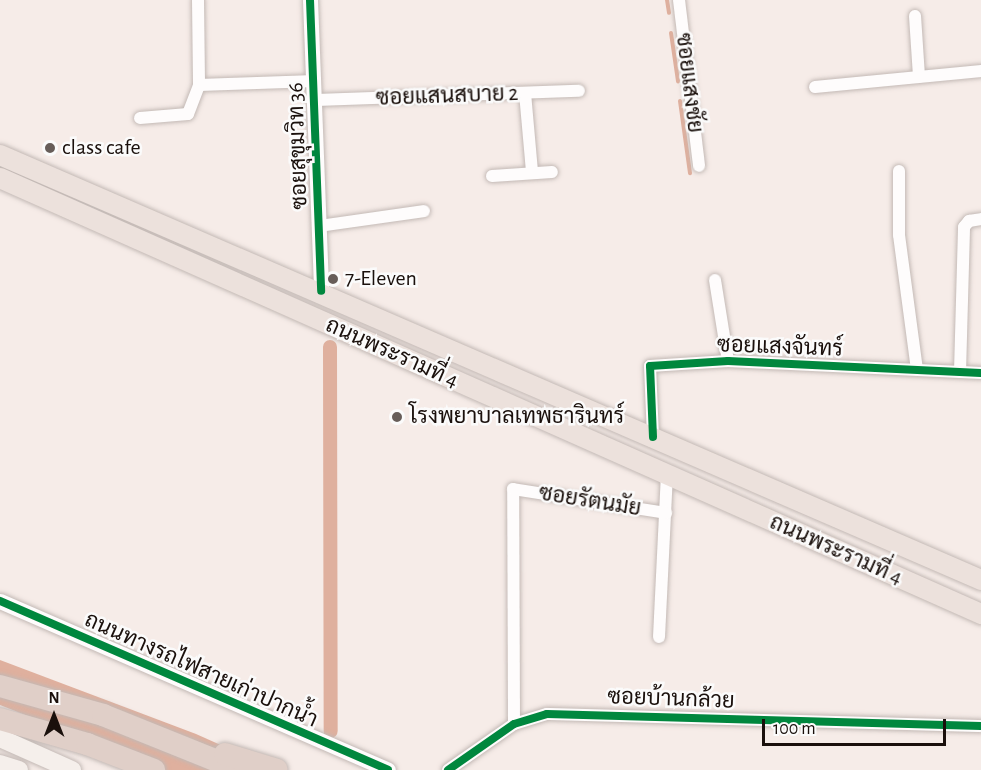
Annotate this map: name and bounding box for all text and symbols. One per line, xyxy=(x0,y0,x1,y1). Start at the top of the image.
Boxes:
street label: ซอยแสงชัย xyxy=(670,32,708,134)
street label: ซอยแสนสบาย 2 xyxy=(375,80,519,112)
street label: ซอยสุขุมวิท 36 xyxy=(283,82,313,210)
place label: class cafe xyxy=(62,135,141,161)
marker: class cafe xyxy=(43,141,57,155)
place label: 7-Eleven xyxy=(345,266,417,292)
marker: 7-Eleven xyxy=(326,272,340,286)
street label: ถนนพระรามที่ 4 xyxy=(322,312,462,394)
street label: ซอยแสงจันทร์ xyxy=(717,332,843,362)
place label: โรงพยาบาลเทพธารินทร์ xyxy=(409,404,624,430)
marker: โรงพยาบาลเทพธารินทร์ xyxy=(390,410,404,424)
street label: ซอยรัตนมัย xyxy=(537,480,643,522)
street label: ถนนพระรามที่ 4 xyxy=(766,509,906,591)
street label: ถนนทางรถไฟสายเก่าปากน้ำ xyxy=(80,607,322,733)
street label: ซอยบ้านกล้วย xyxy=(607,684,735,714)
north arrow xyxy=(24,686,84,746)
text: N xyxy=(48,690,60,706)
scale bar xyxy=(765,707,950,745)
text: 100 m xyxy=(773,720,816,738)

